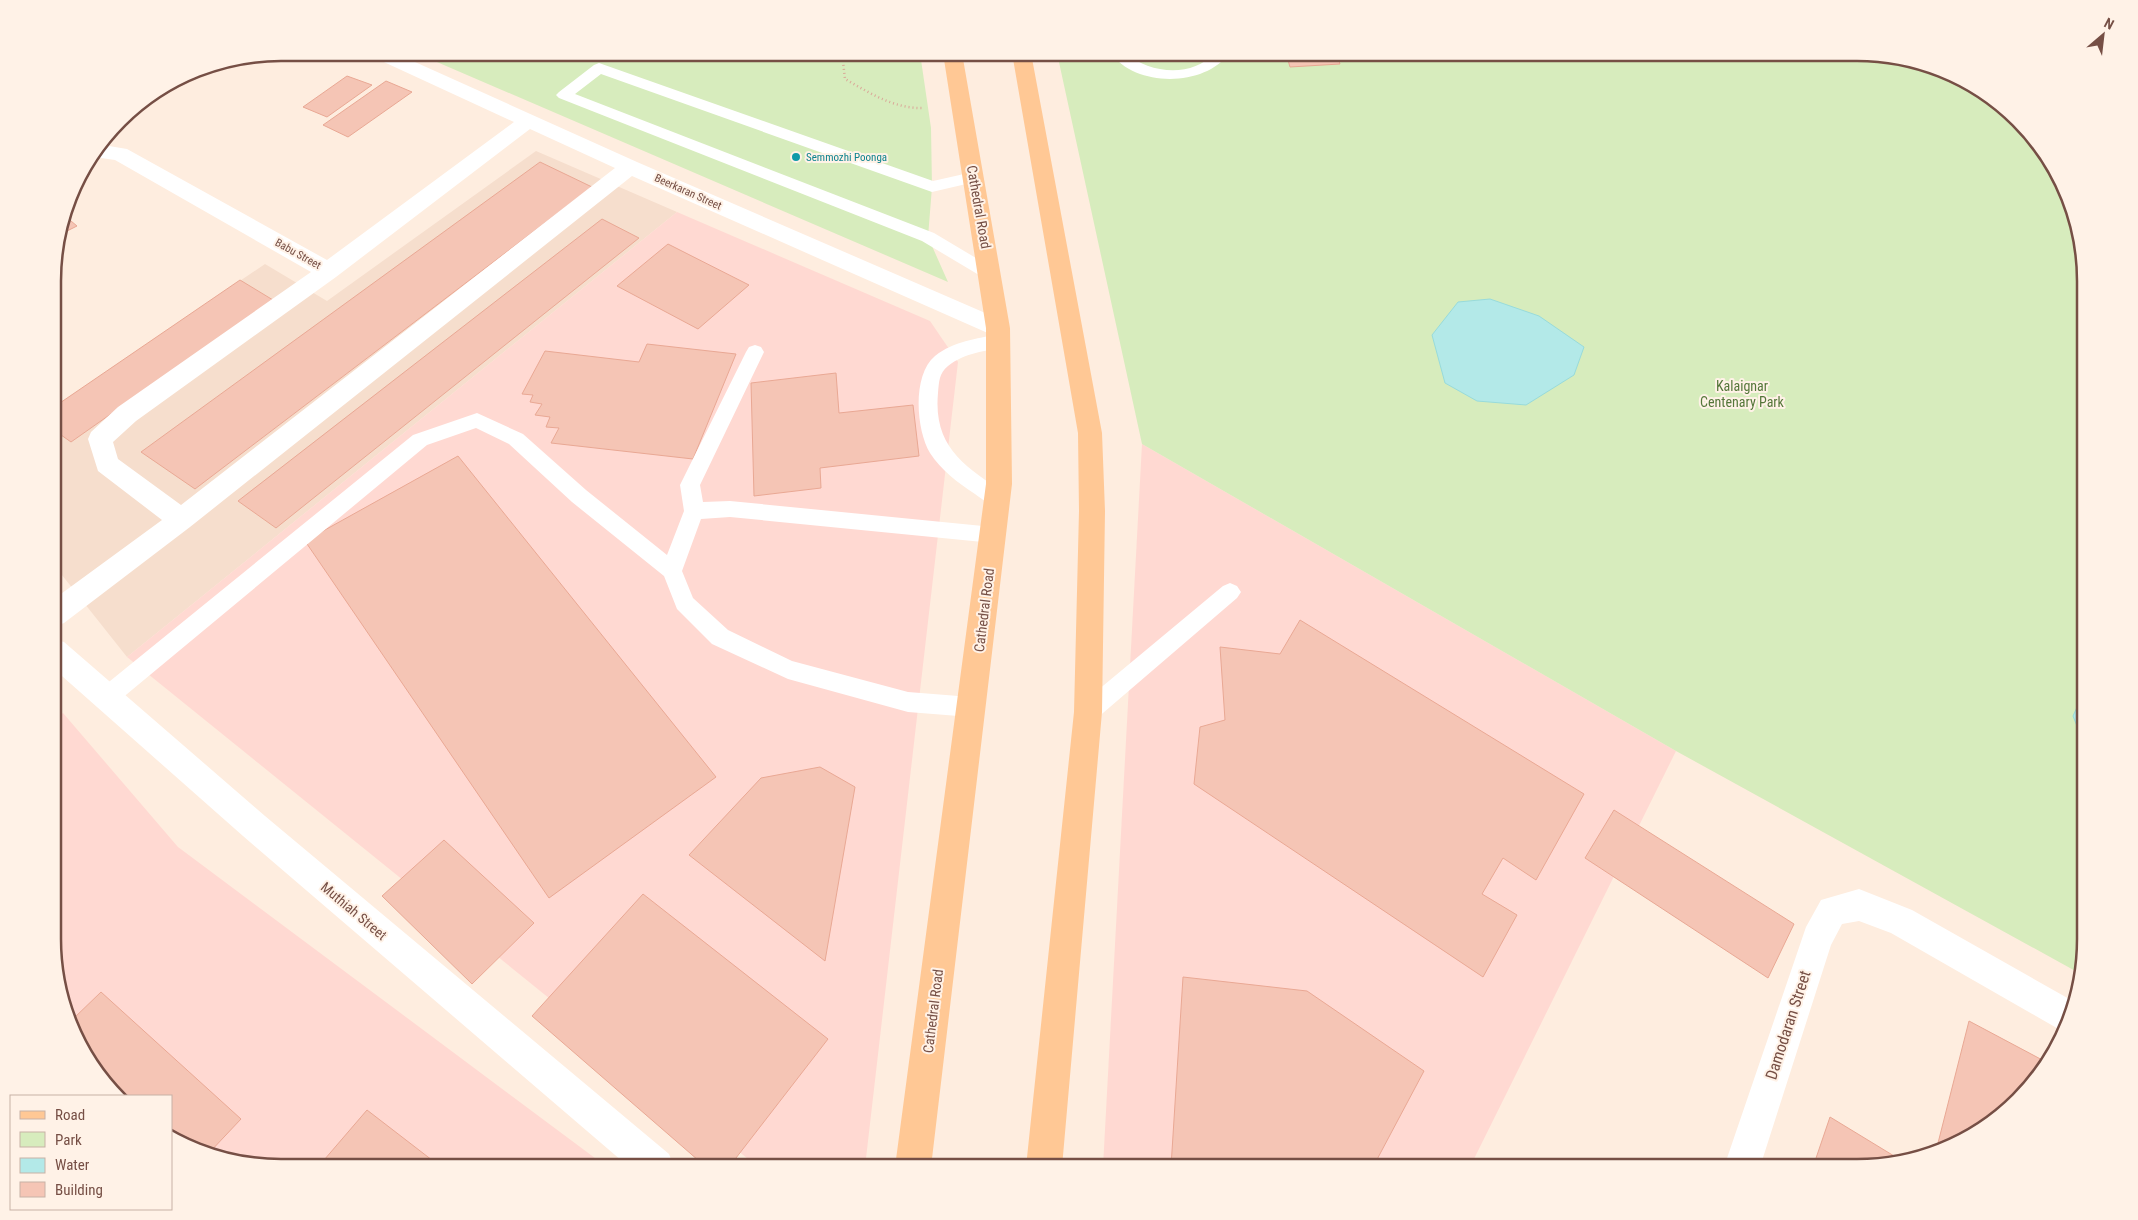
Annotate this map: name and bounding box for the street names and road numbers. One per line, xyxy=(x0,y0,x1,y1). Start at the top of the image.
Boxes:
street label: Cathedral Road xyxy=(964,164,994,250)
street label: Beerkaran Street xyxy=(652,171,724,213)
street label: Babu Street xyxy=(273,236,323,272)
street label: Cathedral Road xyxy=(971,567,997,653)
street label: Muthiah Street xyxy=(318,879,390,943)
street label: Cathedral Road xyxy=(920,968,946,1054)
street label: Damodaran Street xyxy=(1761,968,1815,1082)

